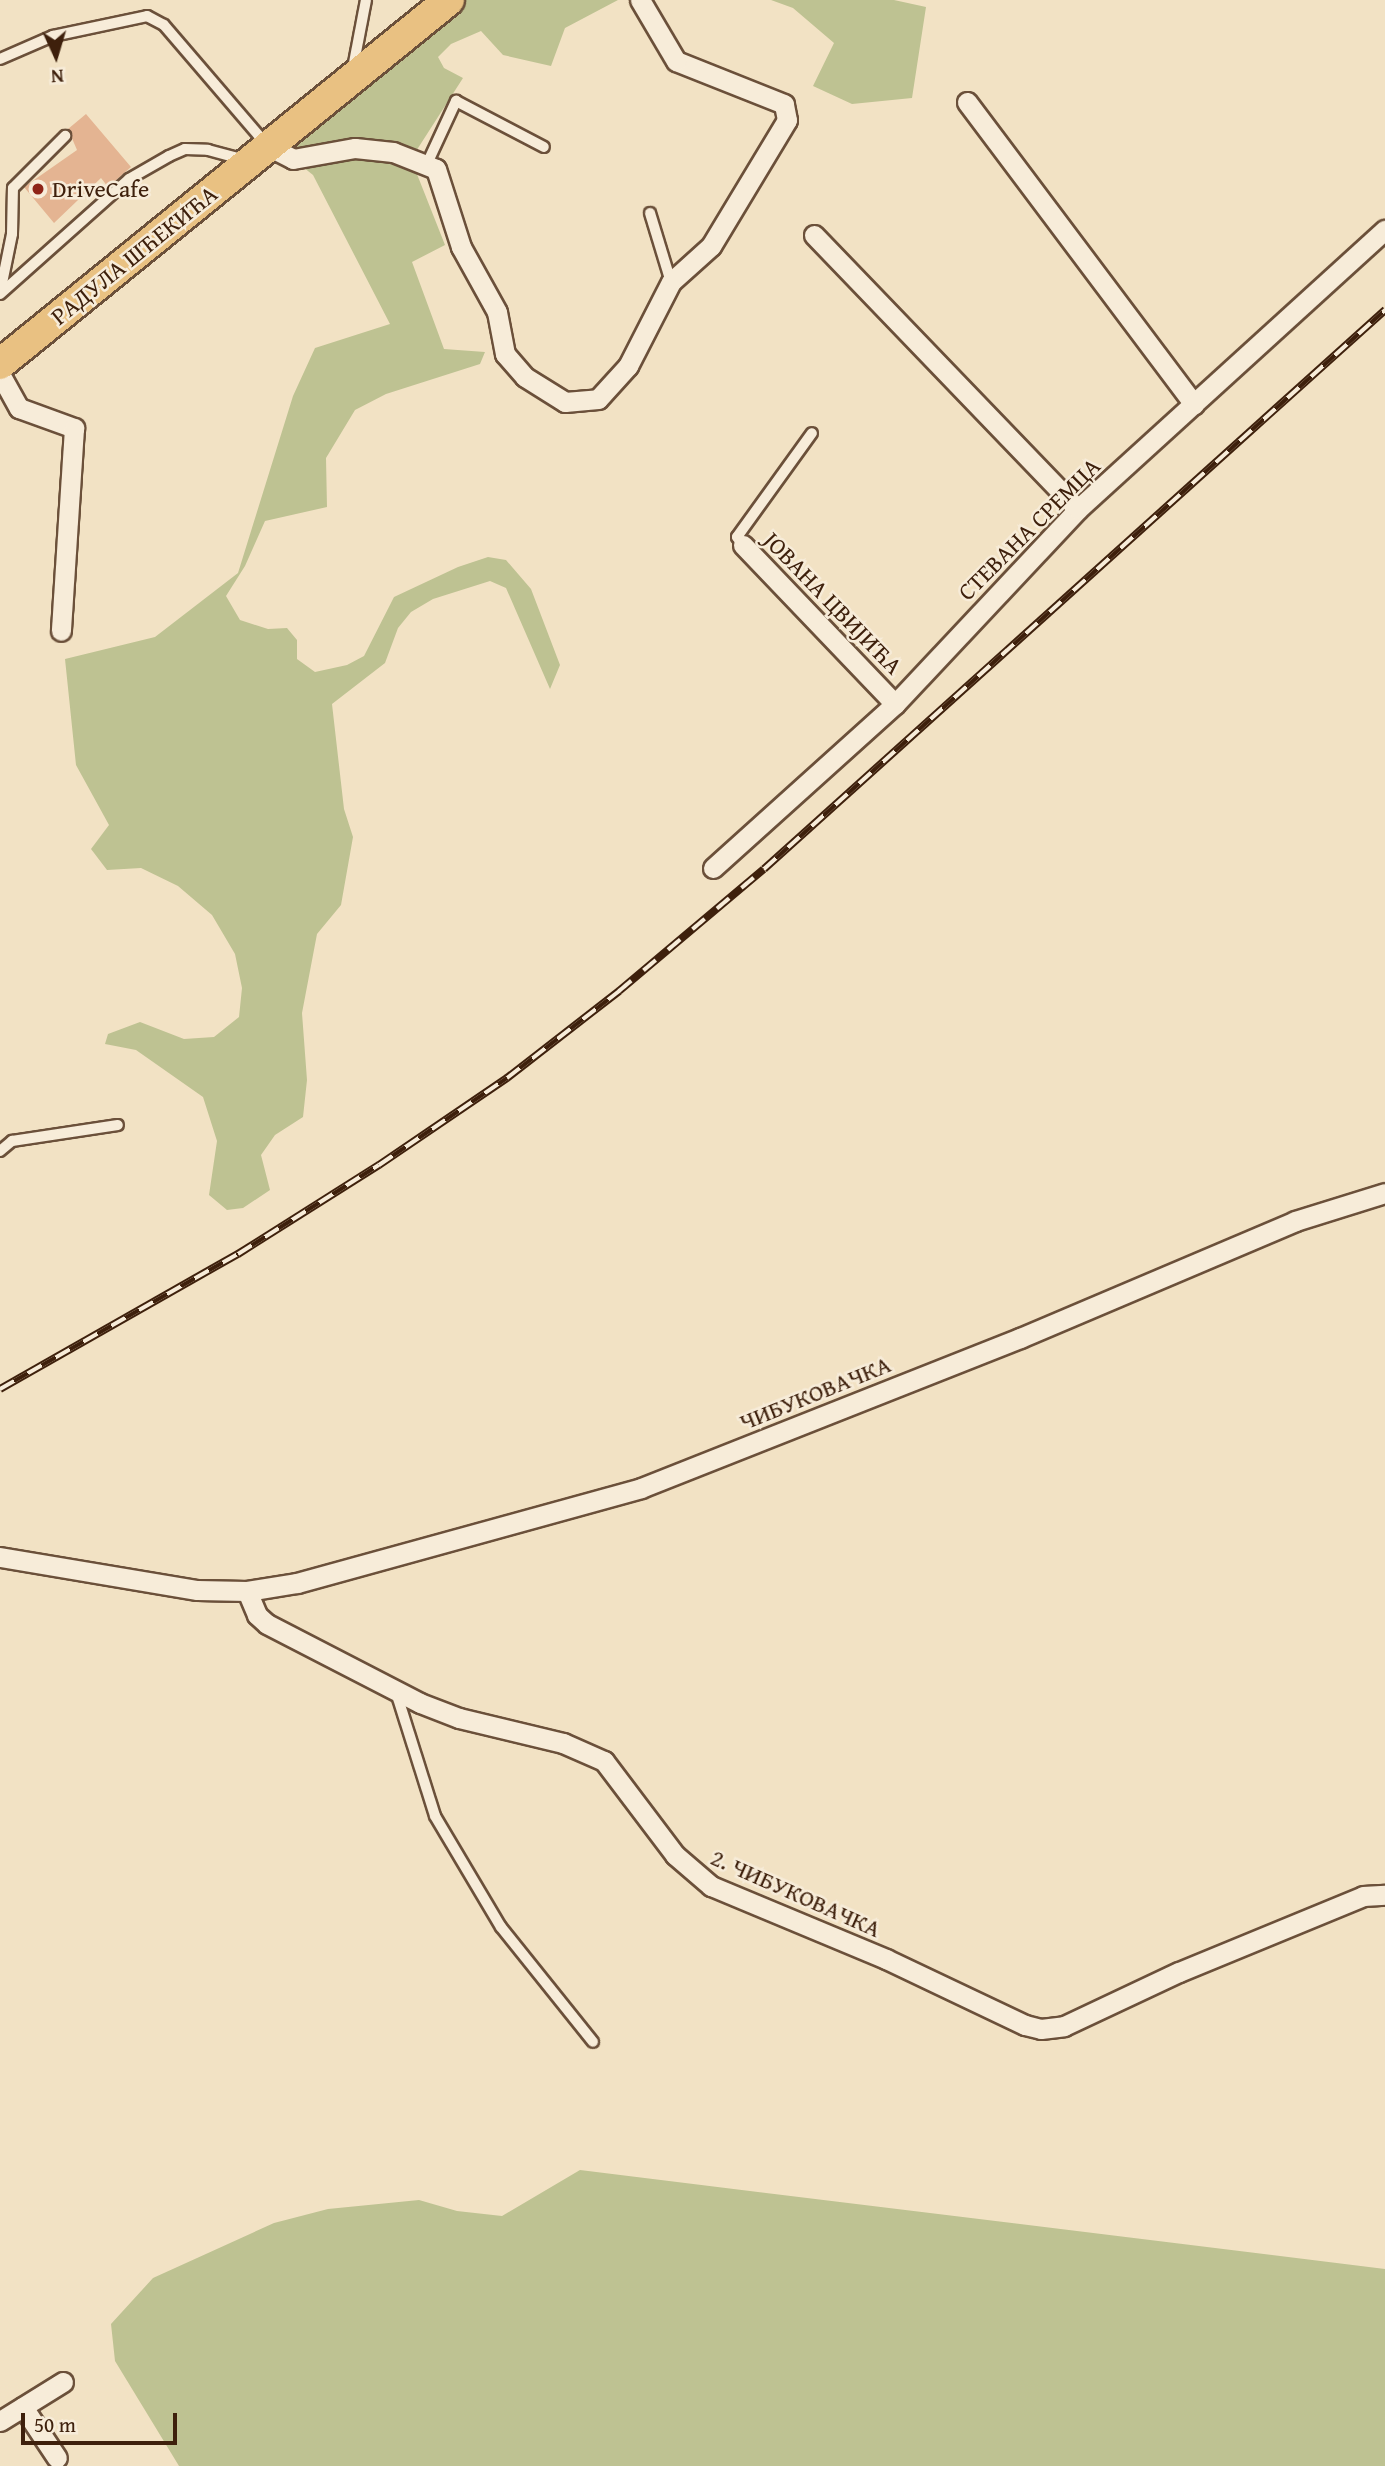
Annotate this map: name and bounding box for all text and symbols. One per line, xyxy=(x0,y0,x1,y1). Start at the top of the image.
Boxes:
north arrow xyxy=(21,21,91,91)
text: N xyxy=(50,63,65,91)
place label: DriveCafe xyxy=(52,175,149,203)
street label: РАДУЛА ШЋЕКИЋА xyxy=(45,179,223,331)
marker: DriveCafe xyxy=(30,181,46,197)
street label: СТЕВАНА СРЕМЦА xyxy=(952,452,1106,606)
street label: ЈОВАНА ЦВИЈИЋА xyxy=(758,526,908,680)
street label: ЧИБУКОВАЧКА xyxy=(735,1350,895,1436)
street label: 2. ЧИБУКОВАЧКА xyxy=(706,1843,886,1943)
scale bar xyxy=(24,2400,180,2444)
text: 50 m xyxy=(34,2409,76,2440)

